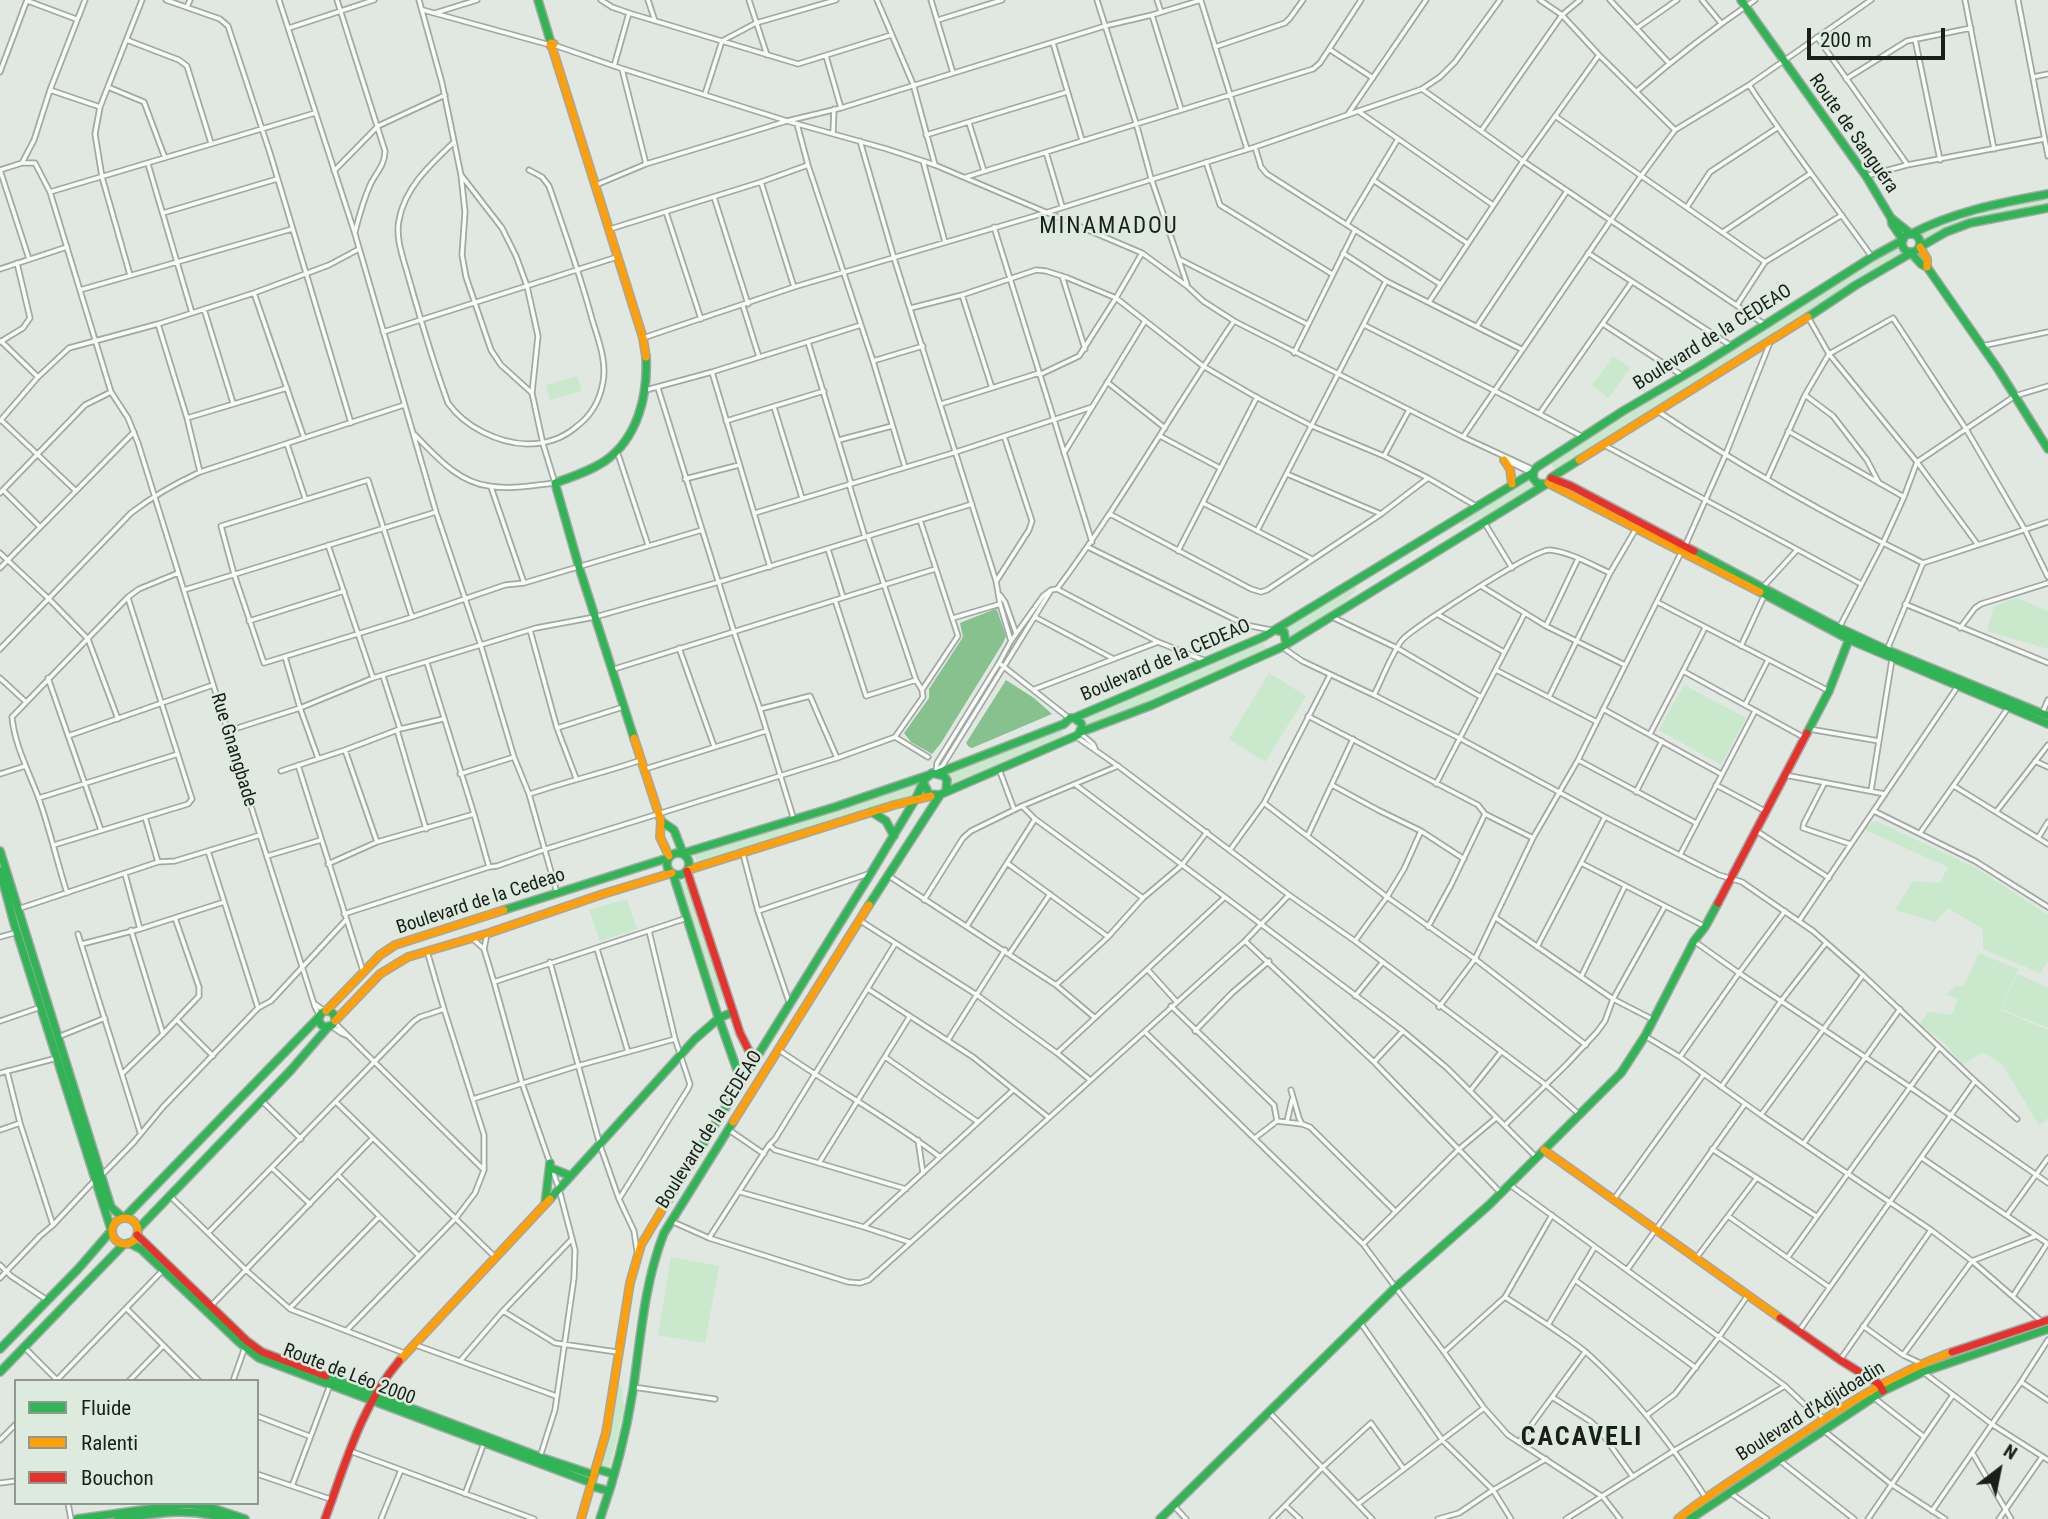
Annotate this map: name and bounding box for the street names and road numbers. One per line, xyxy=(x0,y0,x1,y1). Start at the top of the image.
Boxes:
street label: Route de Sanguéra xyxy=(1803,70,1903,198)
street label: Boulevard de la CEDEAO xyxy=(1630,280,1796,396)
street label: Boulevard de la CEDEAO xyxy=(1078,615,1254,707)
street label: Rue Gnangbade xyxy=(205,691,261,809)
street label: Boulevard de la Cedeao xyxy=(394,864,568,940)
street label: Boulevard de la CEDEAO xyxy=(652,1047,768,1213)
street label: Route de Léo 2000 xyxy=(280,1339,418,1411)
street label: Boulevard d'Adjidoadin xyxy=(1733,1357,1889,1467)

